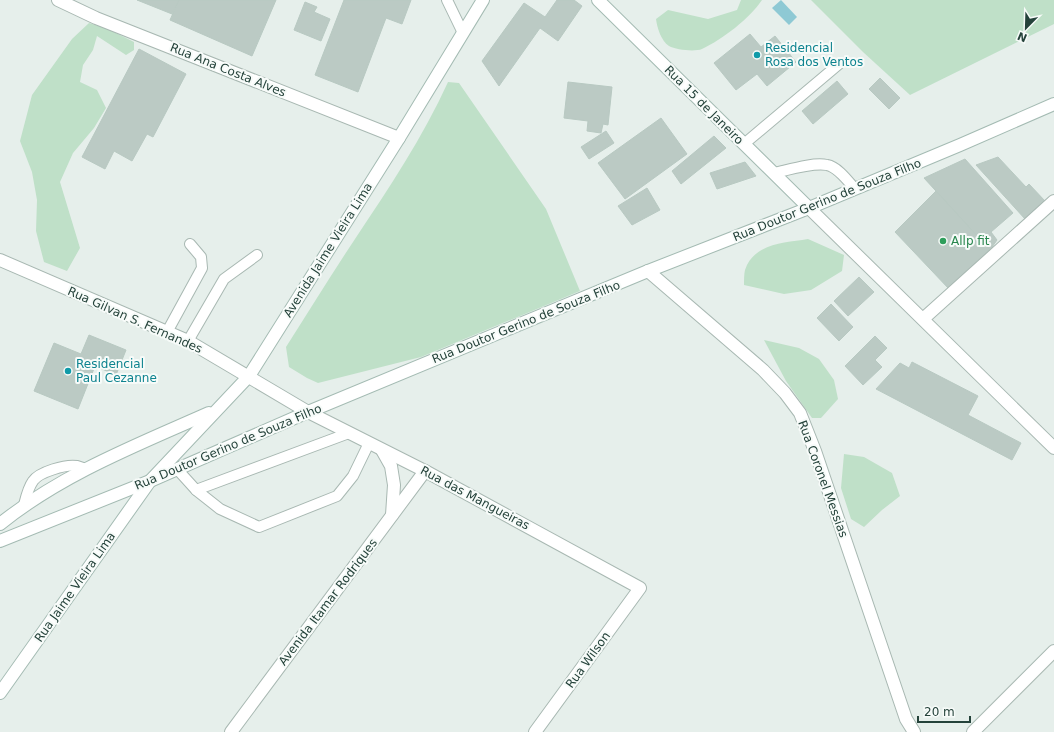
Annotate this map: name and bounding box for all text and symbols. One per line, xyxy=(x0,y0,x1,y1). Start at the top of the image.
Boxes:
north arrow xyxy=(1006,8,1046,48)
text: N xyxy=(1016,29,1029,45)
street label: Rua Ana Costa Alves xyxy=(168,40,288,100)
place label: Residencial Rosa dos Ventos xyxy=(765,41,863,69)
marker: Residencial Rosa dos Ventos xyxy=(752,50,762,60)
street label: Rua 15 de Janeiro xyxy=(662,63,746,147)
street label: Rua Doutor Gerino de Souza Filho xyxy=(731,156,923,244)
street label: Avenida Jaime Vieira Lima xyxy=(281,180,375,320)
place label: Allp fit xyxy=(951,234,990,248)
marker: Allp fit xyxy=(938,236,948,246)
street label: Rua Doutor Gerino de Souza Filho xyxy=(430,278,622,366)
street label: Rua Gilvan S. Fernandes xyxy=(66,284,204,356)
place label: Residencial Paul Cezanne xyxy=(76,357,157,385)
marker: Residencial Paul Cezanne xyxy=(63,366,73,376)
street label: Rua Doutor Gerino de Souza Filho xyxy=(132,401,324,493)
street label: Rua Coronel Messias xyxy=(795,419,851,539)
street label: Rua das Mangueiras xyxy=(418,463,532,533)
street label: Rua Jaime Vieira Lima xyxy=(32,529,118,645)
street label: Avenida Itamar Rodriques xyxy=(276,536,380,668)
street label: Rua Wilson xyxy=(563,629,613,691)
scale bar xyxy=(918,698,970,724)
text: 20 m xyxy=(924,705,955,719)

